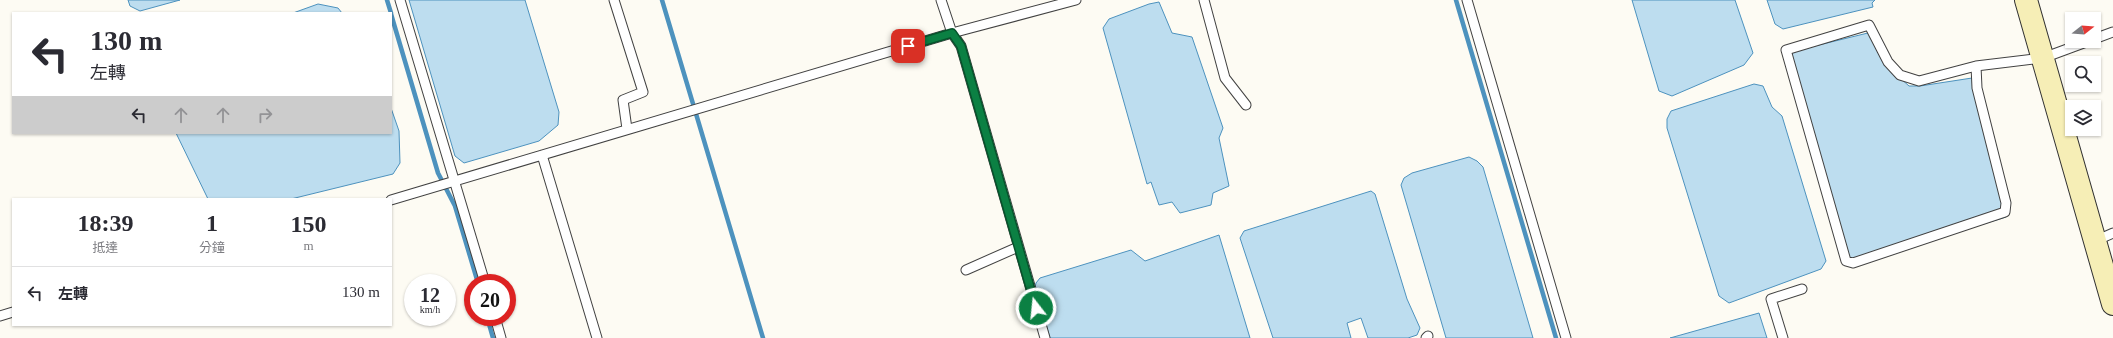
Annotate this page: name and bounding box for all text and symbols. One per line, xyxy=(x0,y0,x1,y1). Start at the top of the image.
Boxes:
north arrow xyxy=(2065,12,2101,48)
map controls xyxy=(2065,12,2101,136)
text: 130 m xyxy=(90,25,162,56)
icon: left xyxy=(24,28,76,80)
pin xyxy=(891,29,925,63)
icon: arrive xyxy=(897,35,919,57)
button: search xyxy=(2065,56,2101,92)
text: 左轉 xyxy=(90,63,126,83)
button: layers xyxy=(2065,100,2101,136)
icon: left xyxy=(128,104,150,126)
icon: ahead xyxy=(170,104,192,126)
icon: ahead xyxy=(212,104,234,126)
icon: right xyxy=(254,104,276,126)
text: 18:39 xyxy=(77,210,133,236)
text: 1 xyxy=(206,210,218,236)
text: 150 xyxy=(290,211,326,237)
text: m xyxy=(303,238,314,253)
text: 抵達 xyxy=(92,240,118,255)
text: 分鐘 xyxy=(199,240,225,255)
speed limit sign: 20 xyxy=(464,274,516,326)
icon: left xyxy=(24,282,46,304)
text: 130 m xyxy=(342,284,380,300)
text: 12 xyxy=(420,284,440,306)
text: 左轉 xyxy=(58,286,88,302)
position arrow xyxy=(1015,287,1057,329)
text: km/h xyxy=(420,304,440,315)

